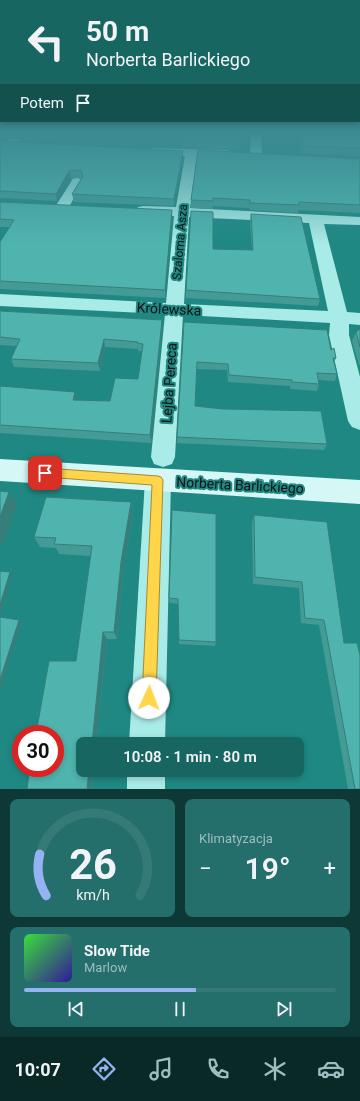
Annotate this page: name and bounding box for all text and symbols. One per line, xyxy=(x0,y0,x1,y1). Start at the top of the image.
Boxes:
text: 50 m xyxy=(86,15,149,48)
icon: left xyxy=(20,16,72,68)
text: Norberta Barlickiego xyxy=(86,49,250,70)
icon: arrive xyxy=(72,92,94,114)
text: Potem xyxy=(20,94,64,112)
street label: Szaloma Asza xyxy=(170,204,190,280)
street label: Królewska xyxy=(136,299,202,319)
street label: Lejba Pereca xyxy=(158,342,180,424)
pin xyxy=(28,456,62,490)
icon: arrive xyxy=(34,462,56,484)
street label: Norberta Barlickiego xyxy=(176,474,304,496)
position arrow xyxy=(128,677,170,719)
speed limit sign: 30 xyxy=(12,725,64,777)
text: 10:08 · 1 min · 80 m xyxy=(123,748,257,766)
text: Klimatyzacja xyxy=(199,831,273,846)
text: 26 xyxy=(69,840,116,889)
text: 19° xyxy=(245,851,290,886)
text: − xyxy=(199,856,212,881)
text: + xyxy=(324,856,336,881)
text: km/h xyxy=(76,887,109,903)
text: Slow Tide xyxy=(84,942,150,960)
text: Marlow xyxy=(84,960,127,975)
icon: previous xyxy=(65,998,87,1020)
icon: pause xyxy=(169,998,191,1020)
icon: next xyxy=(273,998,295,1020)
icon: directions xyxy=(90,1055,118,1083)
icon: music xyxy=(147,1055,175,1083)
icon: phone xyxy=(204,1055,232,1083)
icon: climate xyxy=(261,1055,289,1083)
icon: car xyxy=(317,1055,345,1083)
text: 10:07 xyxy=(14,1059,61,1080)

